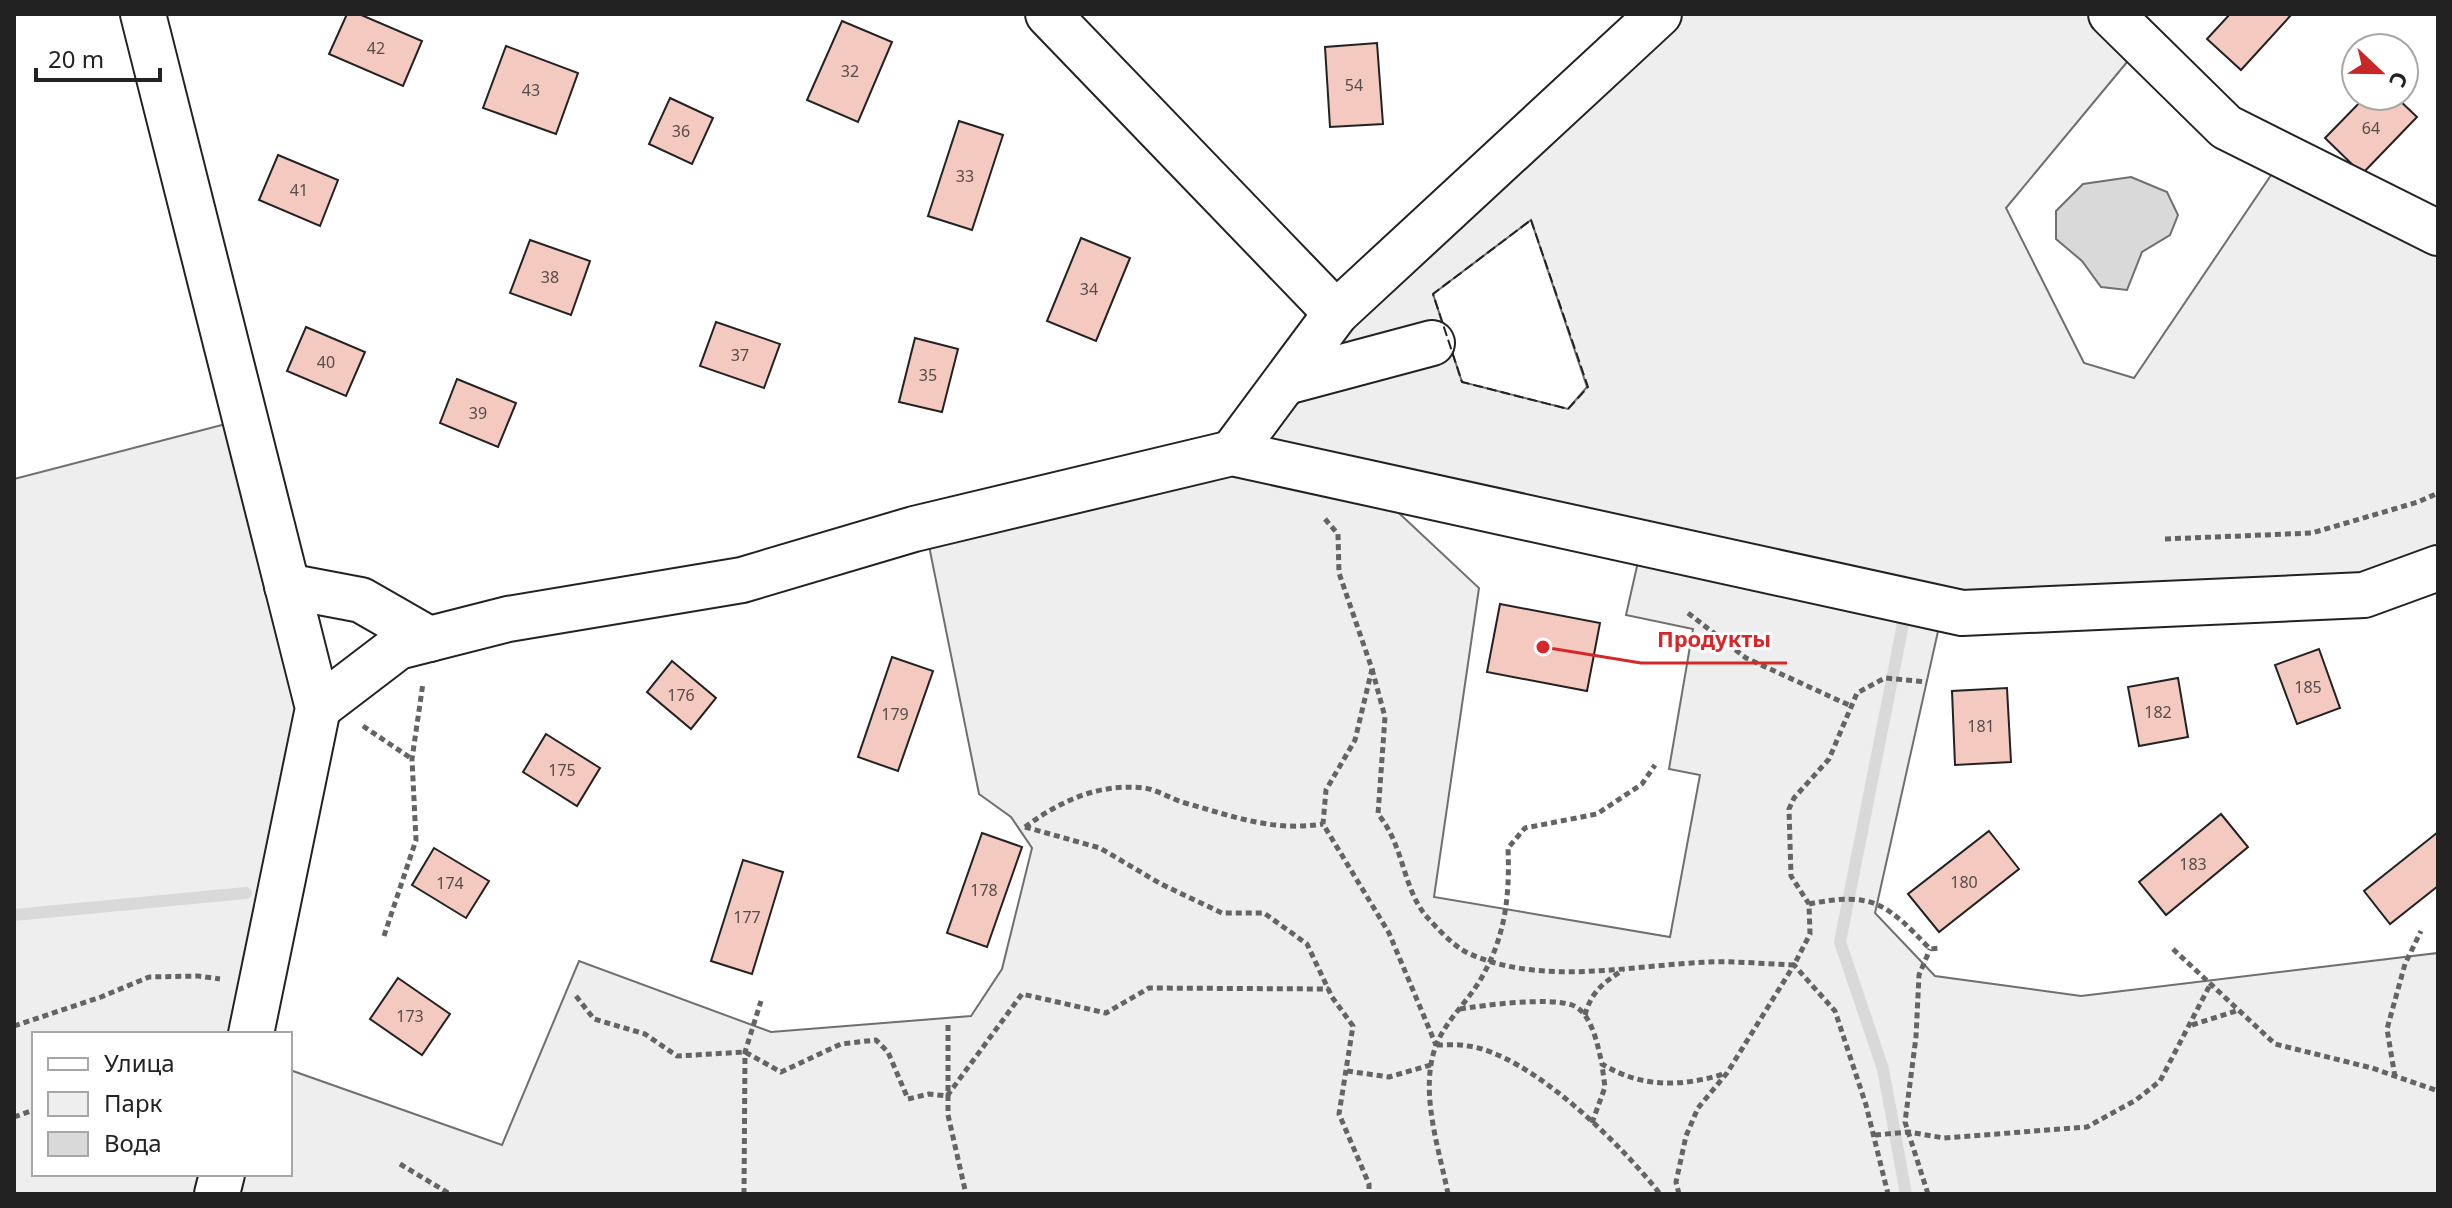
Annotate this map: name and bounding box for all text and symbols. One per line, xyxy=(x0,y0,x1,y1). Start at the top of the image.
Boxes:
scale bar xyxy=(36,32,160,82)
north arrow xyxy=(2340,32,2420,112)
house number: 42 xyxy=(367,37,385,59)
text: 20 m xyxy=(48,42,104,75)
house number: 32 xyxy=(841,60,859,82)
text: С xyxy=(2383,68,2416,92)
house number: 54 xyxy=(1345,74,1363,96)
house number: 43 xyxy=(522,79,540,101)
house number: 64 xyxy=(2362,117,2380,139)
house number: 36 xyxy=(672,120,690,142)
house number: 33 xyxy=(956,165,974,187)
house number: 41 xyxy=(290,179,308,201)
house number: 38 xyxy=(541,266,559,288)
house number: 34 xyxy=(1080,278,1098,300)
house number: 37 xyxy=(731,344,749,366)
house number: 40 xyxy=(317,351,335,373)
house number: 35 xyxy=(919,364,937,386)
house number: 39 xyxy=(469,402,487,424)
callout: Продукты xyxy=(1641,617,1787,663)
text: Продукты xyxy=(1657,623,1771,653)
house number: 185 xyxy=(2294,676,2322,698)
house number: 176 xyxy=(667,684,695,706)
house number: 182 xyxy=(2144,701,2172,723)
house number: 179 xyxy=(881,703,909,725)
house number: 181 xyxy=(1967,715,1995,737)
house number: 175 xyxy=(548,759,576,781)
house number: 183 xyxy=(2179,853,2207,875)
house number: 180 xyxy=(1950,871,1978,893)
house number: 174 xyxy=(436,872,464,894)
house number: 178 xyxy=(970,879,998,901)
house number: 177 xyxy=(733,906,761,928)
house number: 173 xyxy=(396,1005,424,1027)
legend xyxy=(32,1032,292,1176)
text: Улица xyxy=(104,1046,175,1079)
text: Парк xyxy=(104,1086,163,1119)
text: Вода xyxy=(104,1126,162,1159)

